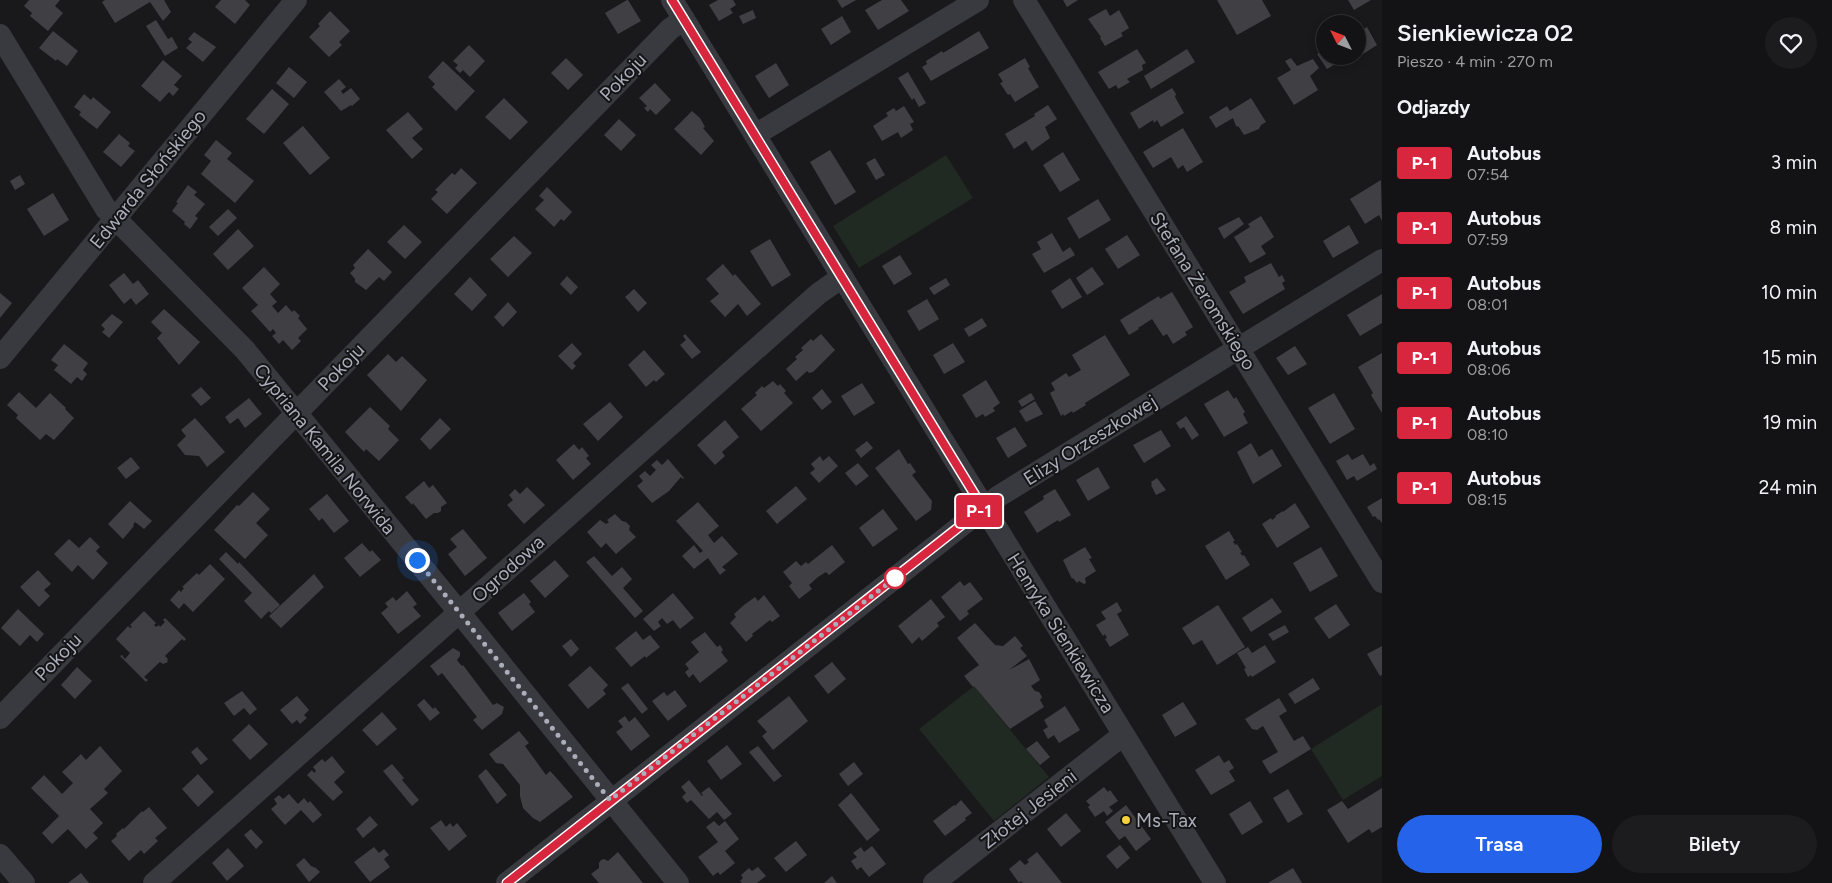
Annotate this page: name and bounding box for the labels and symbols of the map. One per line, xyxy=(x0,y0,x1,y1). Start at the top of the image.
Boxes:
north arrow xyxy=(1316,15,1366,65)
street label: Pokoju xyxy=(595,48,651,106)
street label: Edwarda Słońskiego xyxy=(85,105,211,253)
street label: Stefana Żeromskiego xyxy=(1145,208,1261,374)
street label: Pokoju xyxy=(313,338,369,396)
street label: Cypriana Kamila Norwida xyxy=(249,359,401,539)
street label: Elizy Orzeszkowej xyxy=(1019,390,1161,490)
line badge: P-1 xyxy=(950,495,1008,527)
street label: Ogrodowa xyxy=(467,530,549,608)
your location xyxy=(405,548,430,573)
street label: Henryka Sienkiewicza xyxy=(1002,549,1120,717)
unlabelled marker xyxy=(884,567,906,589)
street label: Pokoju xyxy=(30,628,86,686)
street label: Złotej Jesieni xyxy=(977,765,1081,853)
place label: Ms-Tax xyxy=(1136,809,1197,832)
marker: Ms-Tax xyxy=(1120,814,1132,826)

